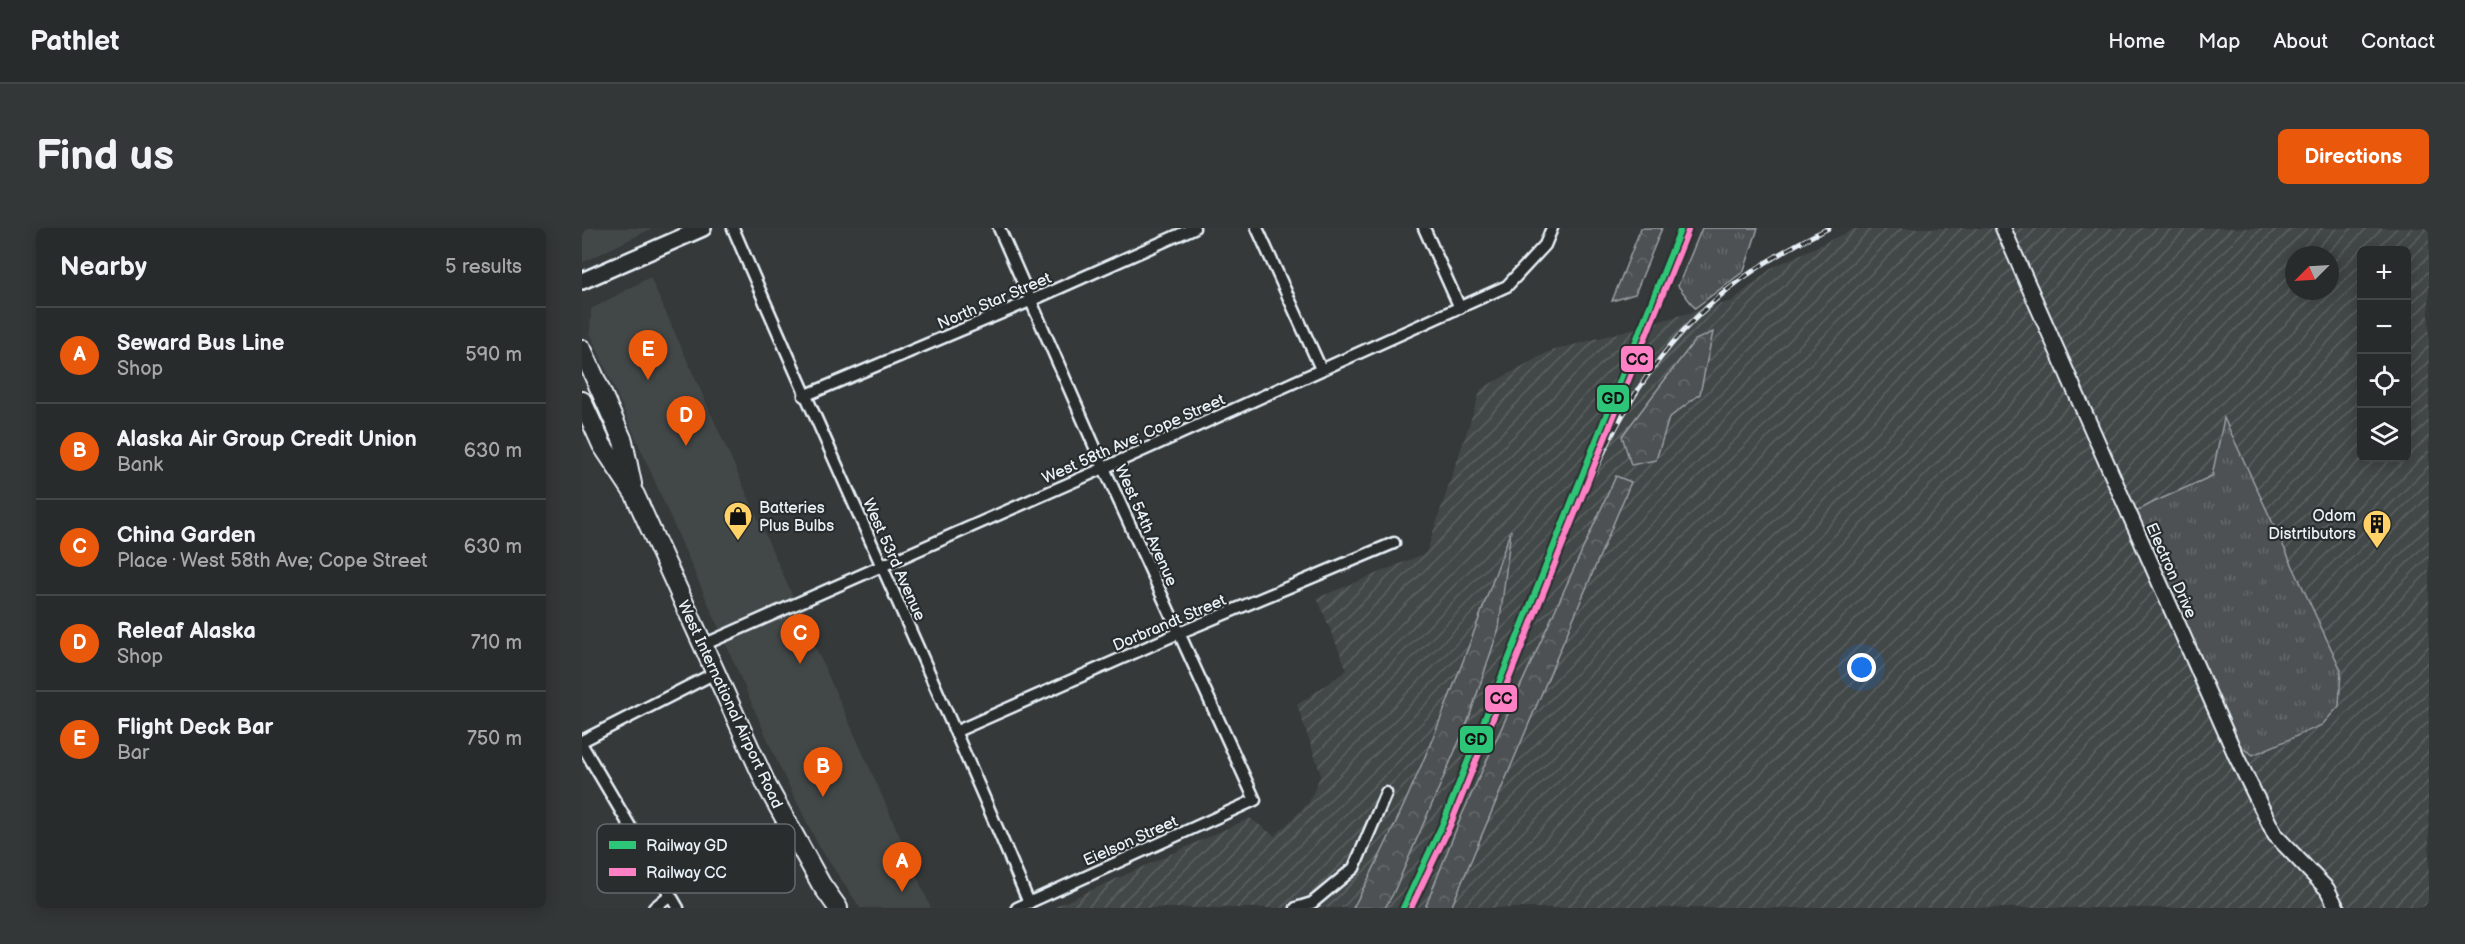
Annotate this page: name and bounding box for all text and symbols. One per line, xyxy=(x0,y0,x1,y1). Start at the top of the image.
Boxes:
text: Pathlet xyxy=(30,25,119,58)
text: Home xyxy=(2108,29,2165,54)
text: Map xyxy=(2198,29,2240,54)
text: About xyxy=(2273,29,2328,54)
text: Contact xyxy=(2361,29,2435,54)
button: Directions xyxy=(2278,129,2429,184)
text: Find us xyxy=(36,131,174,182)
north arrow xyxy=(2285,246,2339,300)
map controls xyxy=(2357,246,2411,462)
button: + xyxy=(2357,246,2411,300)
text: Nearby xyxy=(60,252,147,283)
text: 5 results xyxy=(445,255,522,279)
street label: North Star Street xyxy=(935,269,1054,334)
button: − xyxy=(2357,300,2411,354)
text: Seward Bus Line xyxy=(117,330,284,357)
pin: E xyxy=(628,330,668,380)
text: A xyxy=(73,343,86,367)
text: 590 m xyxy=(465,343,522,367)
line badge: CC xyxy=(1620,345,1654,373)
text: CC xyxy=(1626,351,1648,370)
button: locate xyxy=(2357,354,2411,408)
text: Shop xyxy=(117,357,163,381)
line badge: GD xyxy=(1596,384,1630,413)
street label: West 58th Ave; Cope Street xyxy=(1039,390,1228,488)
text: GD xyxy=(1602,390,1624,409)
pin: D xyxy=(666,396,706,446)
button: layers xyxy=(2357,408,2411,462)
text: Alaska Air Group Credit Union xyxy=(117,426,417,453)
text: B xyxy=(72,439,87,463)
text: 630 m xyxy=(464,439,522,463)
text: Bank xyxy=(117,453,163,477)
street label: West 54th Avenue xyxy=(1110,462,1181,590)
street label: West 53rd Avenue xyxy=(858,495,929,624)
place label: Batteries Plus Bulbs xyxy=(759,499,834,536)
shop icon: Batteries Plus Bulbs xyxy=(722,500,754,542)
place label: Odom Distrtibutors xyxy=(2268,507,2356,544)
building icon: Odom Distrtibutors xyxy=(2361,508,2393,550)
street label: Electron Drive xyxy=(2141,520,2200,622)
text: China Garden xyxy=(117,522,256,549)
text: C xyxy=(72,535,87,559)
text: 630 m xyxy=(464,535,522,559)
text: Place · West 58th Ave; Cope Street xyxy=(117,549,428,573)
street label: Dorbrandt Street xyxy=(1110,591,1229,656)
street label: West International Airport Road xyxy=(673,598,786,812)
pin: C xyxy=(780,614,820,664)
text: Releaf Alaska xyxy=(117,618,256,645)
text: D xyxy=(73,631,86,655)
text: 710 m xyxy=(471,631,522,655)
text: Shop xyxy=(117,645,163,669)
your location xyxy=(1847,653,1876,682)
line badge: CC xyxy=(1484,684,1518,713)
text: CC xyxy=(1490,690,1512,709)
text: Flight Deck Bar xyxy=(117,714,273,741)
line badge: GD xyxy=(1459,725,1494,754)
text: E xyxy=(73,727,86,751)
text: 750 m xyxy=(467,727,522,751)
text: GD xyxy=(1465,731,1487,750)
text: Bar xyxy=(117,741,149,765)
pin: B xyxy=(804,748,842,797)
street label: Eielson Street xyxy=(1080,812,1181,871)
legend xyxy=(597,824,795,893)
text: Railway GD xyxy=(646,837,728,856)
pin: A xyxy=(882,842,922,892)
text: Railway CC xyxy=(646,864,727,883)

